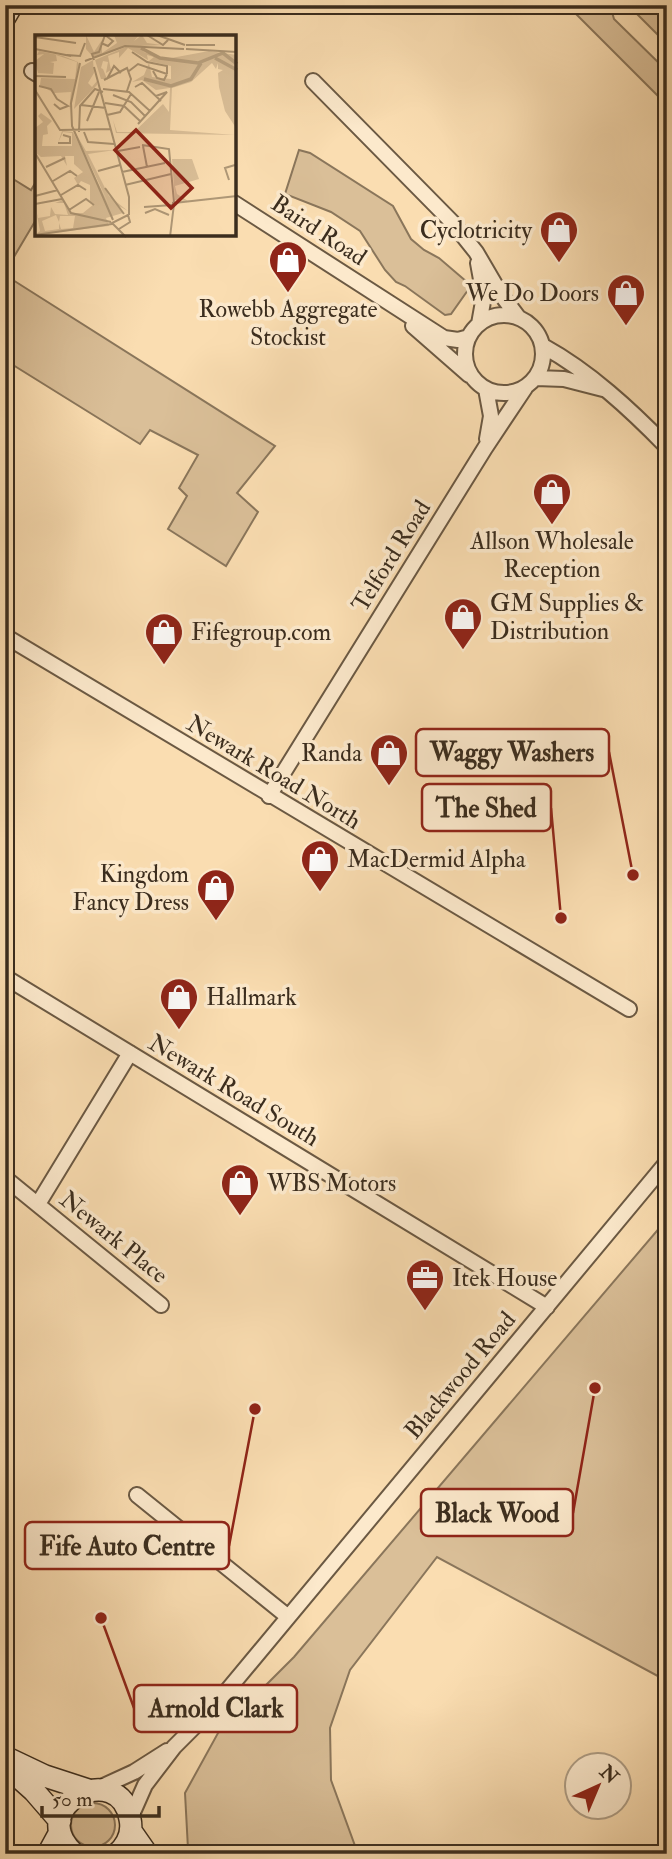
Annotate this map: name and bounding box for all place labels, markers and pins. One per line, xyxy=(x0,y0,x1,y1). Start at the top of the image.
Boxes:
shop icon: Cyclotricity xyxy=(538,209,580,264)
place label: Cyclotricity xyxy=(420,215,532,246)
shop icon: Rowebb Aggregate Stockist xyxy=(267,239,309,294)
shop icon: We Do Doors xyxy=(605,272,647,327)
place label: We Do Doors xyxy=(465,278,599,309)
place label: Rowebb Aggregate Stockist xyxy=(199,294,377,353)
shop icon: Allson Wholesale Reception xyxy=(531,471,573,526)
place label: Allson Wholesale Reception xyxy=(469,526,634,585)
place label: GM Supplies & Distribution xyxy=(490,588,644,647)
shop icon: GM Supplies & Distribution xyxy=(442,596,484,651)
shop icon: Fifegroup.com xyxy=(143,611,185,666)
place label: Fifegroup.com xyxy=(191,617,332,648)
callout: Waggy Washers xyxy=(416,729,609,776)
shop icon: Randa xyxy=(368,732,410,787)
place label: Randa xyxy=(301,738,363,769)
callout: The Shed xyxy=(422,784,551,831)
shop icon: MacDermid Alpha xyxy=(299,838,341,893)
place label: MacDermid Alpha xyxy=(347,844,527,875)
place label: Kingdom Fancy Dress xyxy=(72,859,189,918)
shop icon: Kingdom Fancy Dress xyxy=(195,867,237,922)
shop icon: Hallmark xyxy=(158,976,200,1031)
place label: Hallmark xyxy=(206,982,297,1013)
shop icon: WBS Motors xyxy=(219,1162,261,1217)
place label: WBS Motors xyxy=(266,1168,396,1199)
office icon: Itek House xyxy=(404,1257,446,1312)
place label: Itek House xyxy=(452,1263,557,1294)
callout: Black Wood xyxy=(421,1489,573,1536)
callout: Fife Auto Centre xyxy=(25,1522,229,1569)
callout: Arnold Clark xyxy=(134,1685,297,1732)

